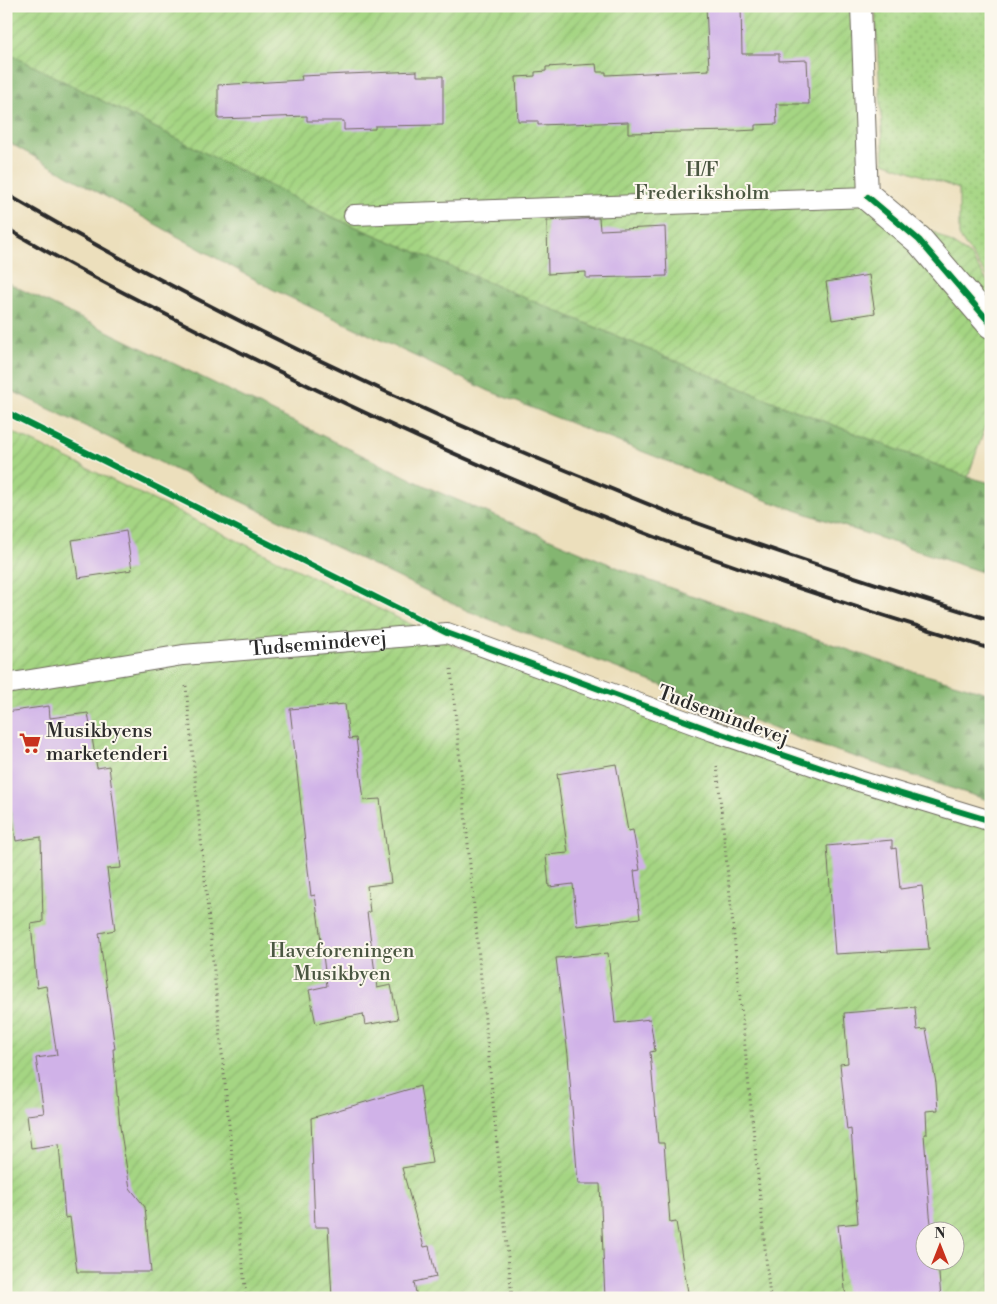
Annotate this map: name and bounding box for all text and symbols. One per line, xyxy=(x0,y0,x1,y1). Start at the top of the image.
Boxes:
park label: H/F Frederiksholm xyxy=(634,158,770,206)
street label: Tudsemindevej xyxy=(248,626,388,662)
street label: Tudsemindevej xyxy=(654,681,792,751)
place label: Musikbyens marketenderi xyxy=(46,719,169,767)
supermarket icon: Musikbyens marketenderi xyxy=(17,730,43,756)
park label: Haveforeningen Musikbyen xyxy=(270,939,415,987)
north arrow xyxy=(914,1222,964,1272)
text: N xyxy=(934,1225,946,1243)

